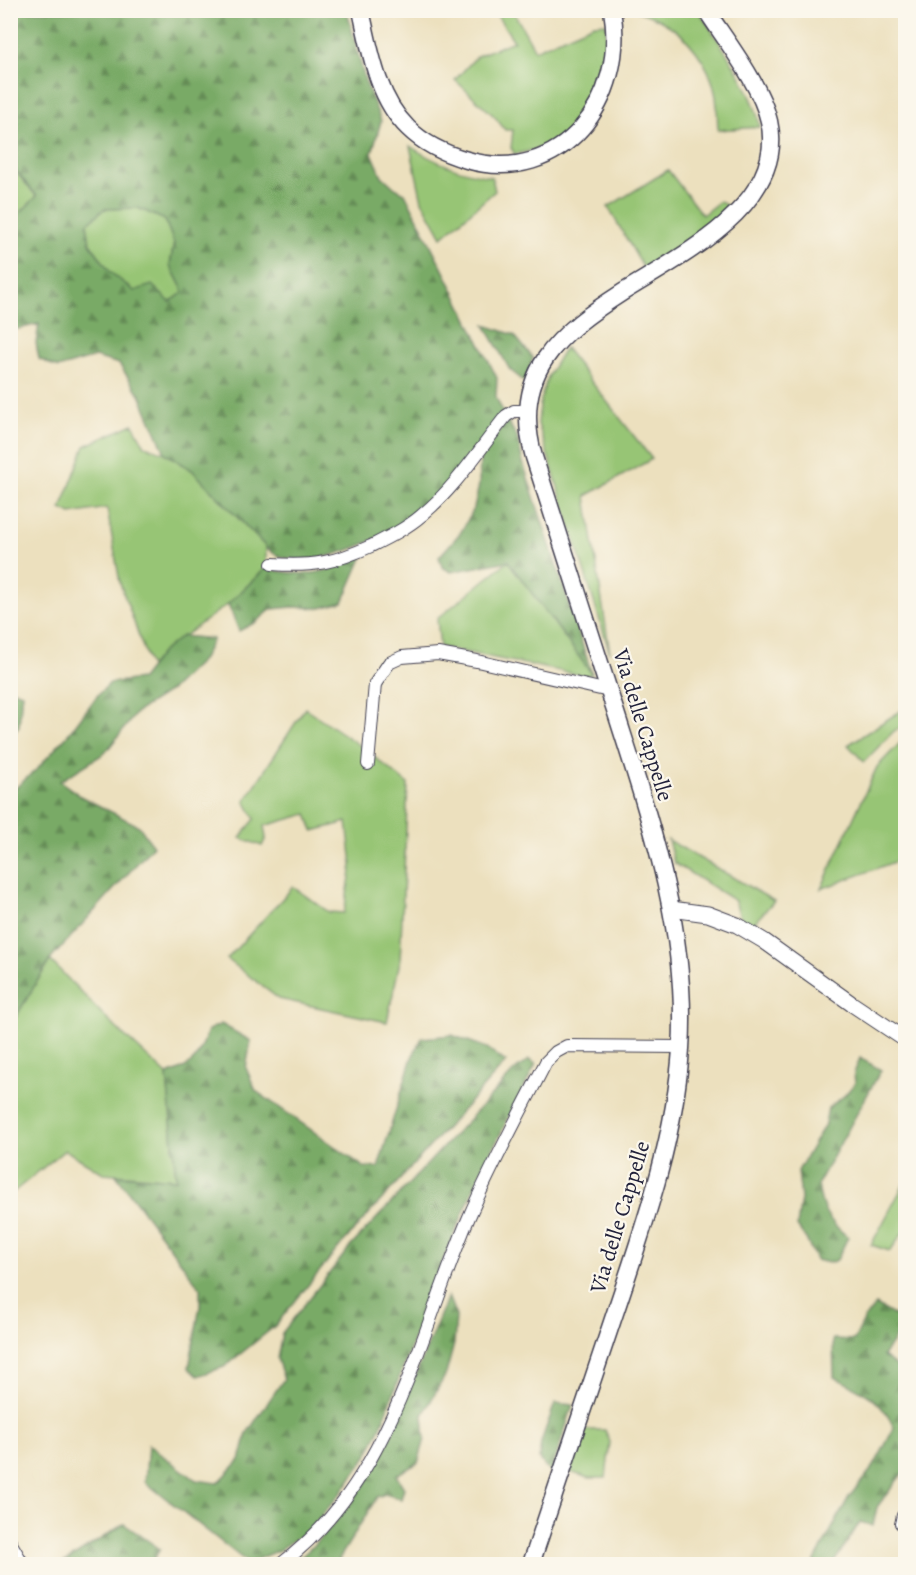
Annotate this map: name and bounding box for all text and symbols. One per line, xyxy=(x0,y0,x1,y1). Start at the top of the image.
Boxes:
street label: Via delle Cappelle xyxy=(605,644,680,805)
street label: Via delle Cappelle xyxy=(582,1137,657,1298)

